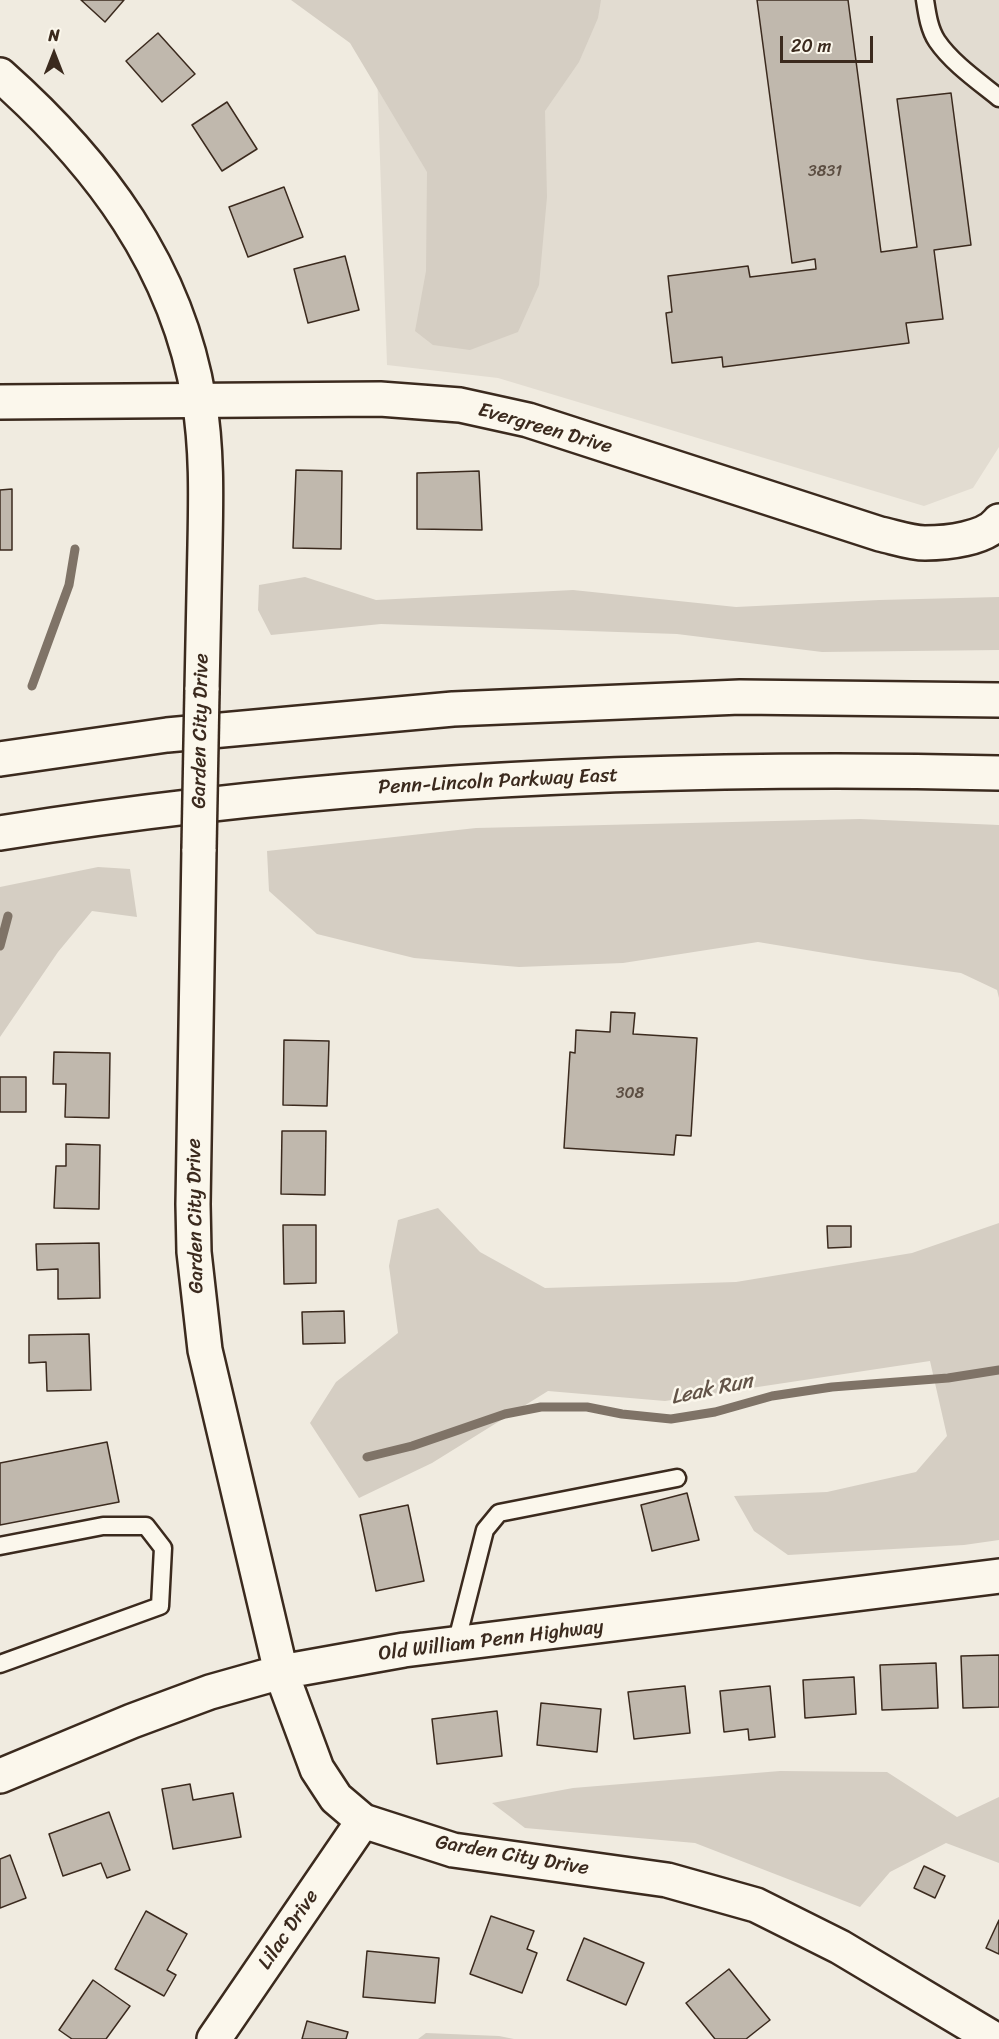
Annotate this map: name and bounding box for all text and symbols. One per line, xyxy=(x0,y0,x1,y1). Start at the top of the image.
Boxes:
text: N xyxy=(48,21,60,50)
north arrow xyxy=(24,24,84,84)
scale bar xyxy=(783,24,876,62)
text: 20 m xyxy=(791,30,831,62)
house number: 3831 xyxy=(808,162,842,182)
street label: Evergreen Drive xyxy=(475,398,615,460)
street label: Garden City Drive xyxy=(188,653,214,809)
street label: Penn-Lincoln Parkway East xyxy=(378,764,618,800)
house number: 308 xyxy=(616,1084,644,1104)
street label: Garden City Drive xyxy=(183,1138,209,1294)
water label: Leak Run xyxy=(669,1369,755,1411)
street label: Old William Penn Highway xyxy=(377,1615,605,1667)
street label: Garden City Drive xyxy=(434,1831,590,1881)
street label: Lilac Drive xyxy=(254,1886,324,1974)

